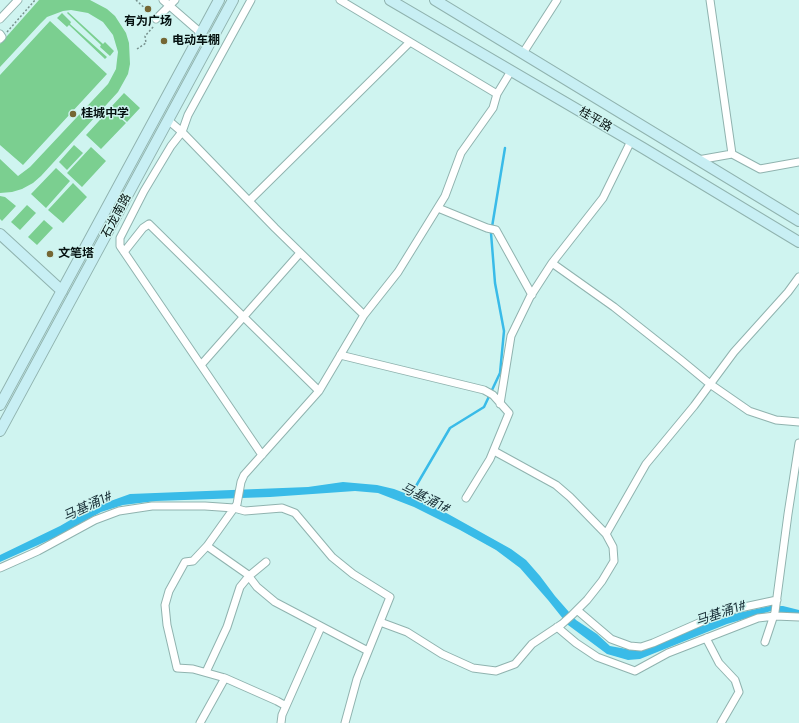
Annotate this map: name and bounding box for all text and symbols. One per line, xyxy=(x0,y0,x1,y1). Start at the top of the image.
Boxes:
marker: 有为广场 xyxy=(143,4,153,14)
place label: 有为广场 xyxy=(124,15,172,29)
place label: 电动车棚 xyxy=(172,34,220,48)
marker: 电动车棚 xyxy=(159,36,169,46)
street label: 桂平路 xyxy=(576,105,614,135)
place label: 桂城中学 xyxy=(81,107,129,121)
marker: 桂城中学 xyxy=(68,109,78,119)
street label: 石龙南路 xyxy=(99,191,135,241)
place label: 文笔塔 xyxy=(58,247,94,261)
marker: 文笔塔 xyxy=(45,249,55,259)
water label: 马基涌1# xyxy=(398,481,452,517)
water label: 马基涌1# xyxy=(61,489,115,525)
water label: 马基涌1# xyxy=(694,598,748,630)

